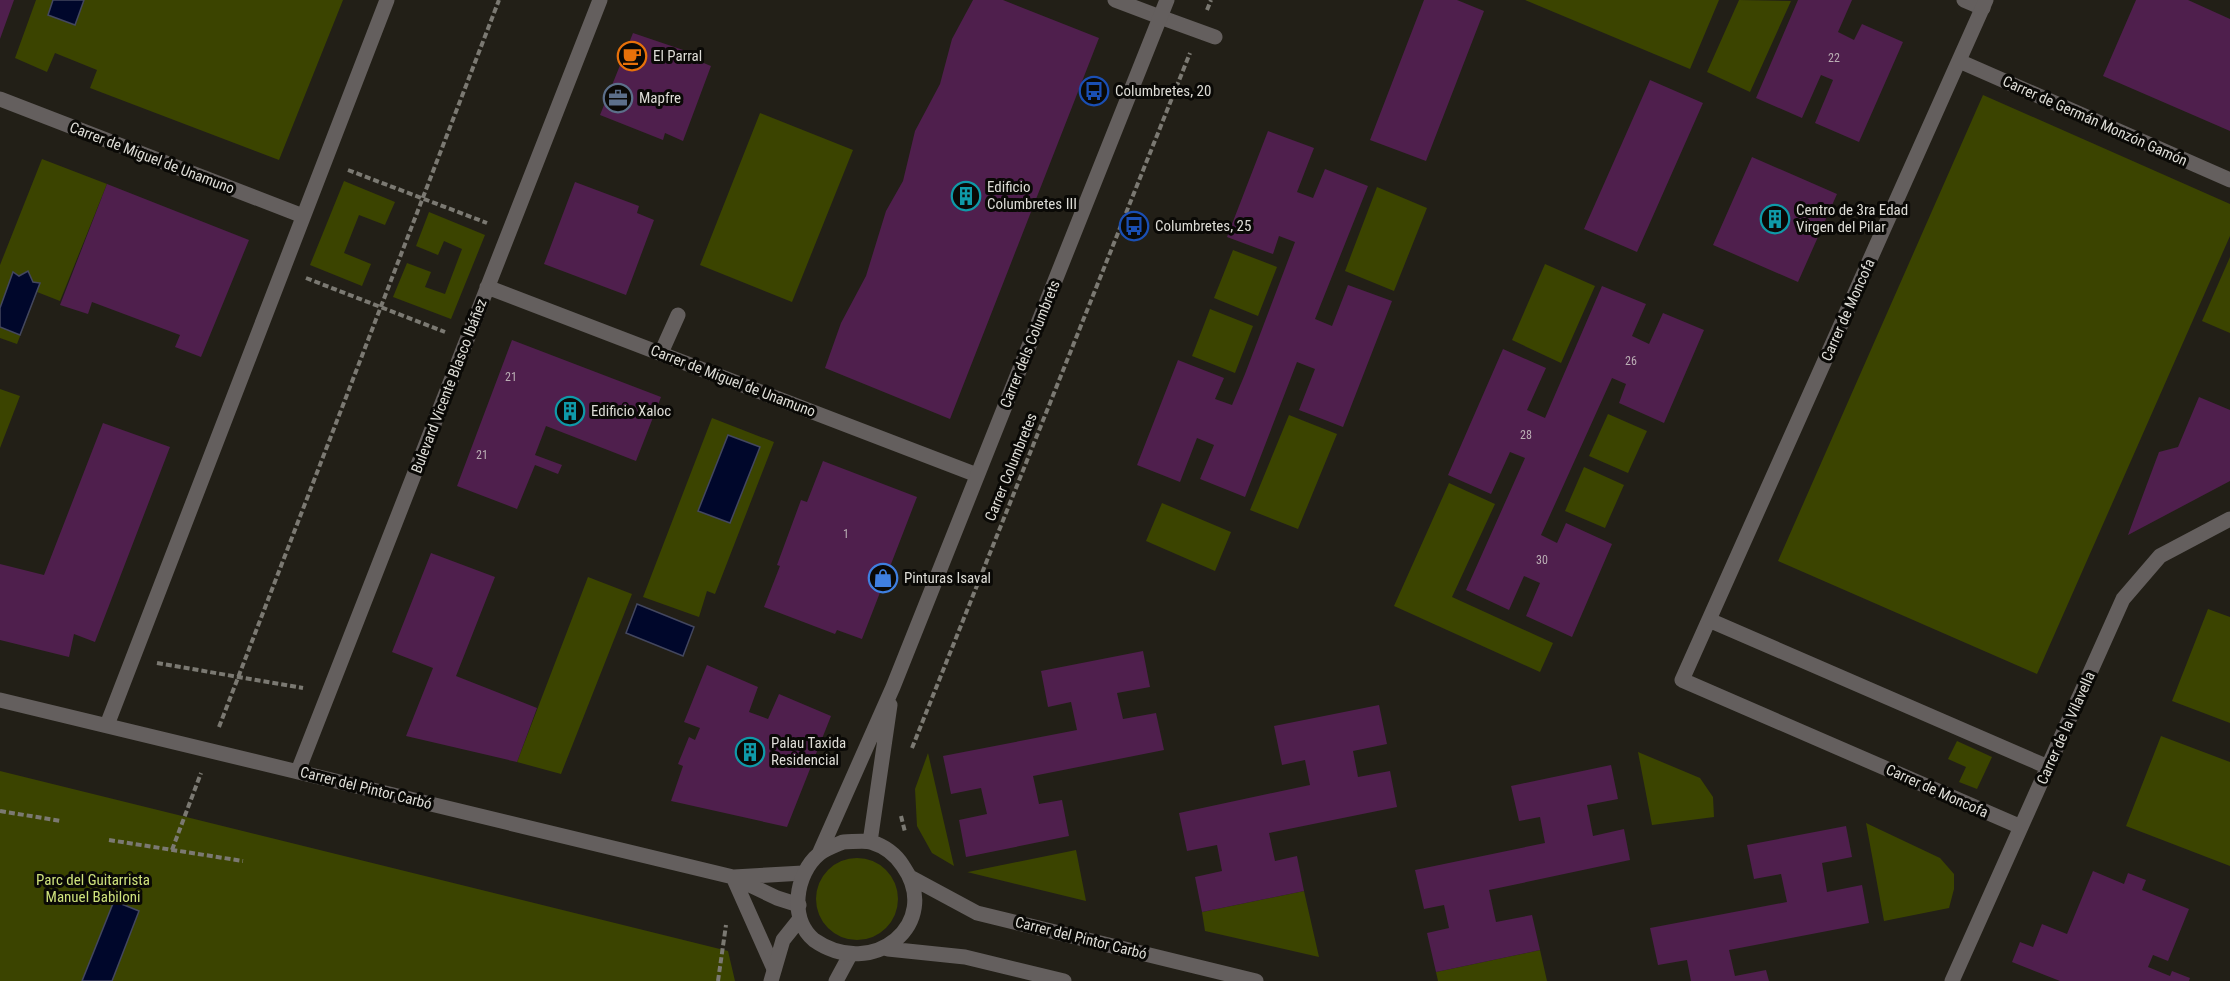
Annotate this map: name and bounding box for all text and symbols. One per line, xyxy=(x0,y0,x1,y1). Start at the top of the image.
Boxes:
cafe icon: El Parral xyxy=(616,40,648,72)
place label: El Parral xyxy=(653,47,702,65)
house number: 22 xyxy=(1828,51,1840,65)
street label: Carrer de Germán Monzón Gamón xyxy=(2000,72,2190,170)
bus stop icon: Columbretes, 20 xyxy=(1078,75,1110,107)
office icon: Mapfre xyxy=(602,82,634,114)
place label: Columbretes, 20 xyxy=(1115,82,1211,100)
place label: Mapfre xyxy=(639,89,681,107)
street label: Carrer de Miguel de Unamuno xyxy=(67,118,237,198)
place label: Edificio Columbretes III xyxy=(987,178,1077,213)
building icon: Edificio Columbretes III xyxy=(950,180,982,212)
place label: Centro de 3ra Edad Virgen del Pilar xyxy=(1796,201,1908,236)
building icon: Centro de 3ra Edad Virgen del Pilar xyxy=(1759,203,1791,235)
bus stop icon: Columbretes, 25 xyxy=(1118,210,1150,242)
place label: Columbretes, 25 xyxy=(1155,217,1251,235)
street label: Carrer de Moncofa xyxy=(1817,256,1879,364)
street label: Carrer dels Columbrets xyxy=(996,277,1064,410)
street label: Bulevard Vicente Blasco Ibáñez xyxy=(407,296,491,476)
street label: Carrer de Miguel de Unamuno xyxy=(648,341,818,421)
house number: 26 xyxy=(1625,354,1637,368)
house number: 21 xyxy=(505,370,517,384)
building icon: Edificio Xaloc xyxy=(554,395,586,427)
place label: Edificio Xaloc xyxy=(591,402,671,420)
street label: Carrer Columbretes xyxy=(981,410,1041,524)
house number: 28 xyxy=(1520,428,1532,442)
house number: 21 xyxy=(476,448,488,462)
house number: 1 xyxy=(843,527,849,541)
house number: 30 xyxy=(1536,553,1548,567)
shop icon: Pinturas Isaval xyxy=(867,562,899,594)
place label: Pinturas Isaval xyxy=(904,569,991,587)
street label: Carrer de la Vilavella xyxy=(2033,669,2099,787)
place label: Palau Taxida Residencial xyxy=(771,734,846,769)
building icon: Palau Taxida Residencial xyxy=(734,736,766,768)
street label: Carrer de Moncofa xyxy=(1883,760,1991,822)
street label: Carrer del Pintor Carbó xyxy=(298,763,434,813)
park label: Parc del Guitarrista Manuel Babiloni xyxy=(36,871,150,906)
street label: Carrer del Pintor Carbó xyxy=(1013,913,1149,963)

